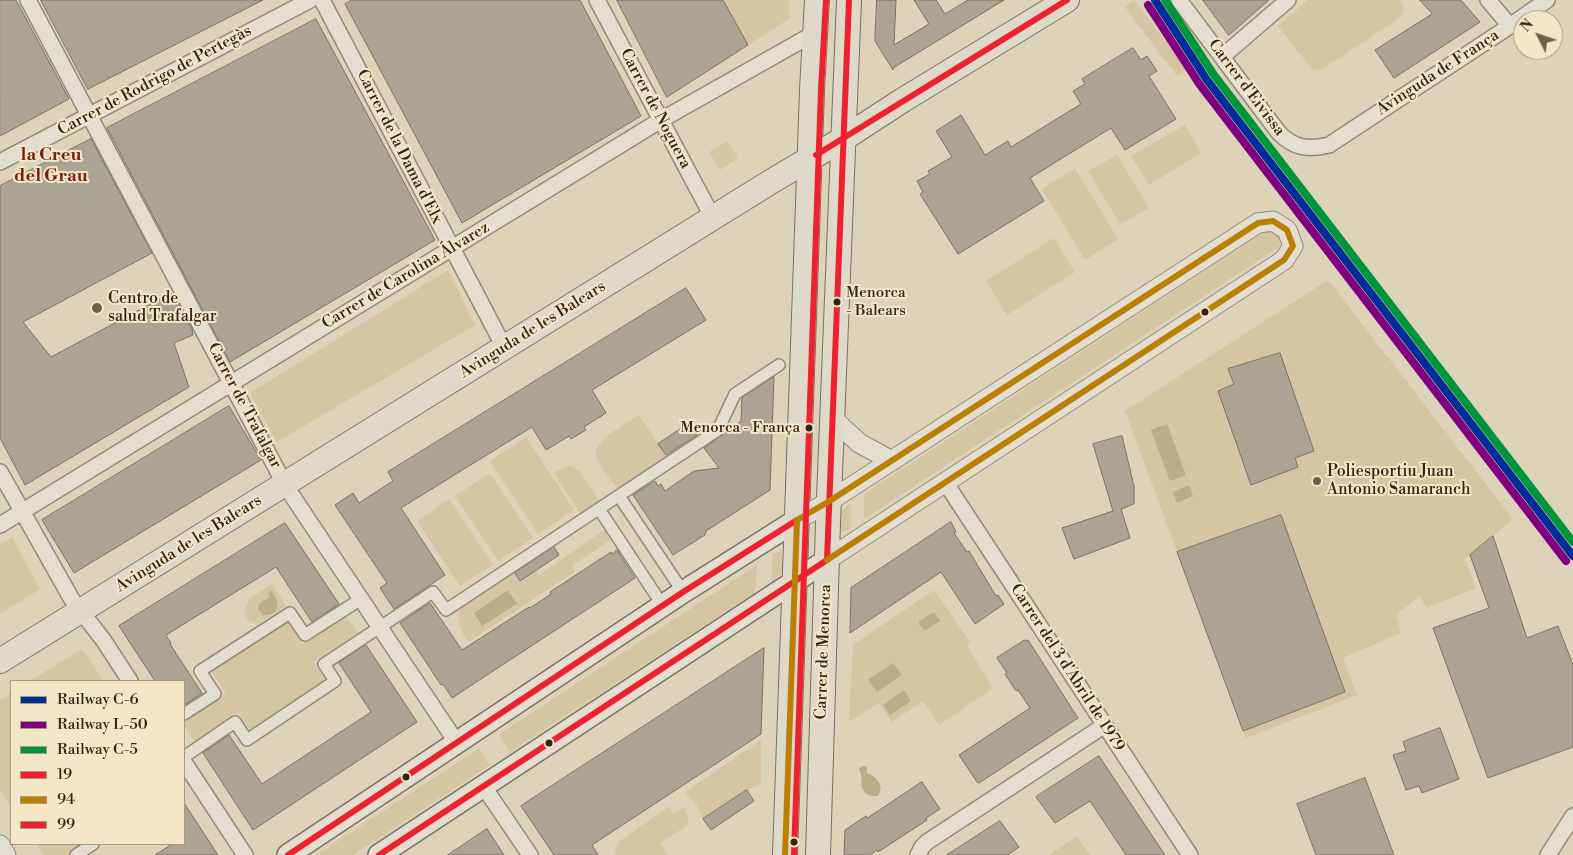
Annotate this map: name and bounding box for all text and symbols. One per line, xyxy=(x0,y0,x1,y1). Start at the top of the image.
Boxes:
north arrow xyxy=(1513,10,1563,60)
text: N xyxy=(1517,16,1538,36)
street label: Carrer de Rodrigo de Pertegàs xyxy=(55,22,255,140)
street label: Avinguda de França xyxy=(1373,26,1503,120)
street label: Carrer d'Eivissa xyxy=(1204,36,1288,140)
street label: Carrer de Noguera xyxy=(615,46,695,172)
street label: Carrer de la Dama d'Elx xyxy=(352,67,446,227)
district label: la Creu del Grau xyxy=(14,145,88,188)
street label: Carrer de Carolina Álvarez xyxy=(319,218,493,334)
street label: Avinguda de les Balears xyxy=(456,277,610,383)
place label: Menorca - Balears xyxy=(846,284,906,319)
place label: Centro de salud Trafalgar xyxy=(108,289,217,327)
marker: Menorca - Balears xyxy=(832,297,842,307)
marker: Centro de salud Trafalgar xyxy=(90,301,104,315)
unlabelled marker xyxy=(1200,307,1210,317)
street label: Carrer de Trafalgar xyxy=(203,340,285,472)
place label: Menorca - França xyxy=(680,419,800,437)
marker: Menorca - França xyxy=(804,423,814,433)
place label: Poliesportiu Juan Antonio Samaranch xyxy=(1327,462,1470,500)
marker: Poliesportiu Juan Antonio Samaranch xyxy=(1311,475,1323,487)
street label: Avinguda de les Balears xyxy=(112,491,266,597)
street label: Carrer del 3 d'Abril de 1979 xyxy=(1006,581,1128,755)
street label: Carrer de Menorca xyxy=(812,584,836,720)
legend xyxy=(10,680,185,845)
text: Railway C-6 xyxy=(57,690,139,709)
text: Railway L-50 xyxy=(57,715,148,734)
unlabelled marker xyxy=(544,738,554,748)
text: Railway C-5 xyxy=(57,740,138,759)
text: 19 xyxy=(57,765,72,784)
unlabelled marker xyxy=(401,772,411,782)
text: 94 xyxy=(57,790,75,809)
text: 99 xyxy=(57,815,75,834)
unlabelled marker xyxy=(789,837,799,847)

